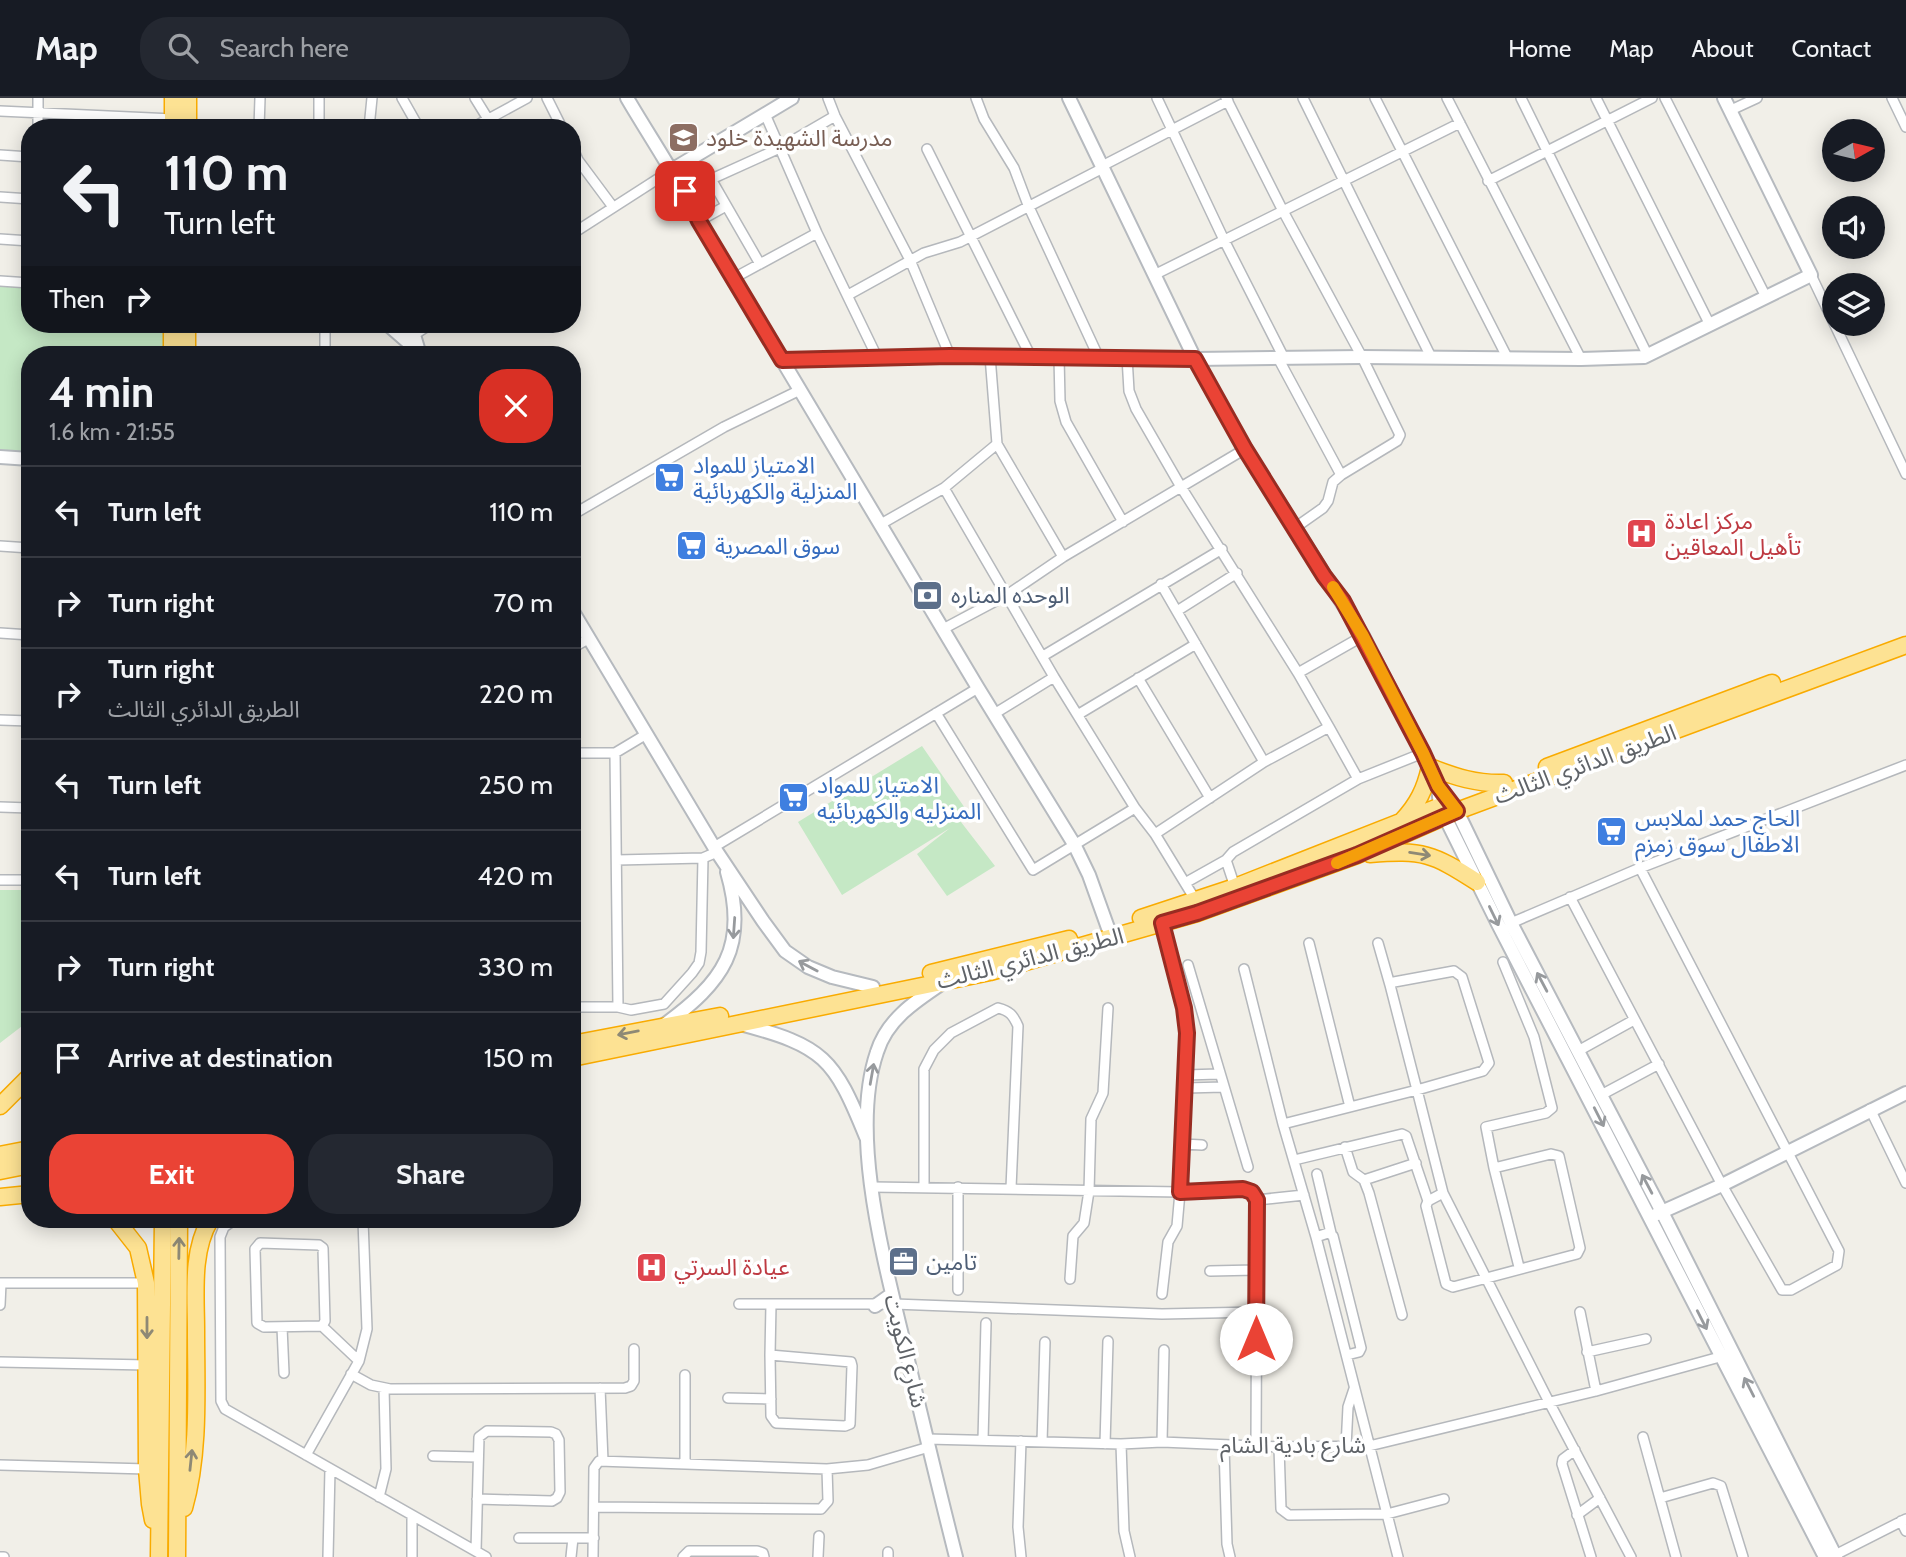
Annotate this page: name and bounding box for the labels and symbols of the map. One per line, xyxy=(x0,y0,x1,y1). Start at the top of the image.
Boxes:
north arrow xyxy=(1822,119,1885,182)
school or university icon: مدرسة الشهيدة خلود xyxy=(666,121,700,155)
place label: مدرسة الشهيدة خلود xyxy=(706,124,893,152)
pin xyxy=(655,161,715,221)
place label: الامتياز للمواد المنزلية والكهربائية xyxy=(693,451,857,505)
supermarket icon: الامتياز للمواد المنزلية والكهربائية xyxy=(653,461,687,495)
place label: مركز اعادة تأهيل المعاقين xyxy=(1665,507,1802,561)
hospital icon: مركز اعادة تأهيل المعاقين xyxy=(1625,517,1659,551)
supermarket icon: سوق المصرية xyxy=(675,529,709,563)
place label: سوق المصرية xyxy=(715,532,840,560)
bank icon: الوحده المناره xyxy=(911,578,945,612)
place label: الوحده المناره xyxy=(951,581,1070,609)
street label: الطريق الدائري الثالث xyxy=(1490,718,1681,813)
place label: الامتياز للمواد المنزليه والكهربائيه xyxy=(817,771,981,825)
supermarket icon: الامتياز للمواد المنزليه والكهربائيه xyxy=(777,781,811,815)
place label: الحاج حمد لملابس الاطفال سوق زمزم xyxy=(1635,804,1800,862)
supermarket icon: الحاج حمد لملابس الاطفال سوق زمزم xyxy=(1595,814,1629,848)
one-way arrow xyxy=(1408,848,1431,861)
one-way arrow xyxy=(1487,905,1501,925)
one-way arrow xyxy=(727,917,740,939)
street label: الطريق الدائري الثالث xyxy=(934,921,1127,998)
one-way arrow xyxy=(798,958,819,972)
one-way arrow xyxy=(1534,972,1548,993)
one-way arrow xyxy=(617,1027,640,1040)
one-way arrow xyxy=(866,1063,879,1086)
one-way arrow xyxy=(1593,1106,1606,1127)
one-way arrow xyxy=(1640,1174,1654,1195)
one-way arrow xyxy=(172,1237,185,1260)
office icon: تامين xyxy=(886,1245,920,1279)
place label: تامين xyxy=(926,1248,977,1276)
hospital icon: عيادة السرتي xyxy=(634,1250,668,1284)
place label: عيادة السرتي xyxy=(674,1253,790,1284)
street label: شارع الكويت xyxy=(875,1291,934,1411)
position arrow xyxy=(1219,1302,1293,1376)
one-way arrow xyxy=(1695,1309,1709,1330)
one-way arrow xyxy=(140,1317,153,1340)
one-way arrow xyxy=(1742,1377,1756,1398)
street label: شارع بادية الشام xyxy=(1220,1431,1366,1463)
one-way arrow xyxy=(185,1450,198,1472)

